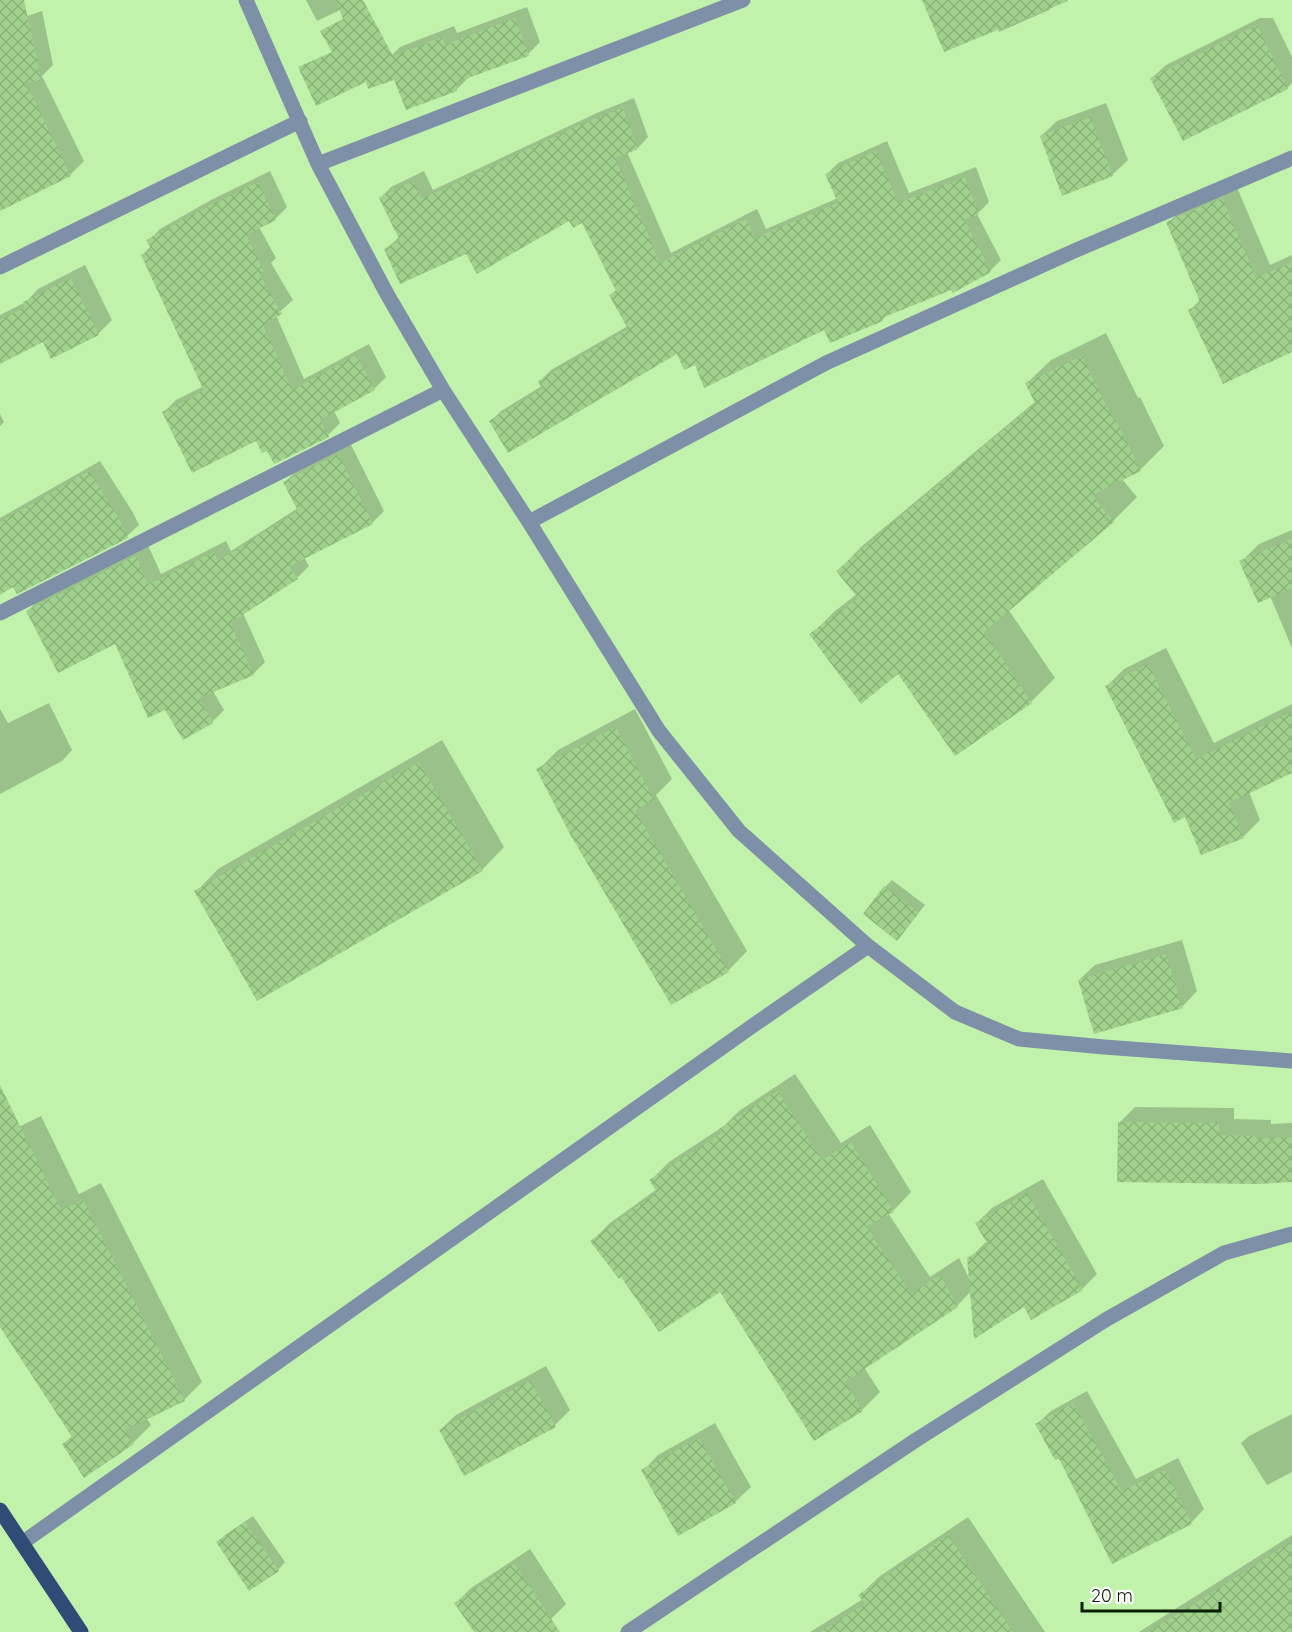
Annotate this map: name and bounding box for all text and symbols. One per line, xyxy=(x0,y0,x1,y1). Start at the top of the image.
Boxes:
scale bar xyxy=(1082,1575,1220,1613)
text: 20 m xyxy=(1091,1584,1133,1607)

